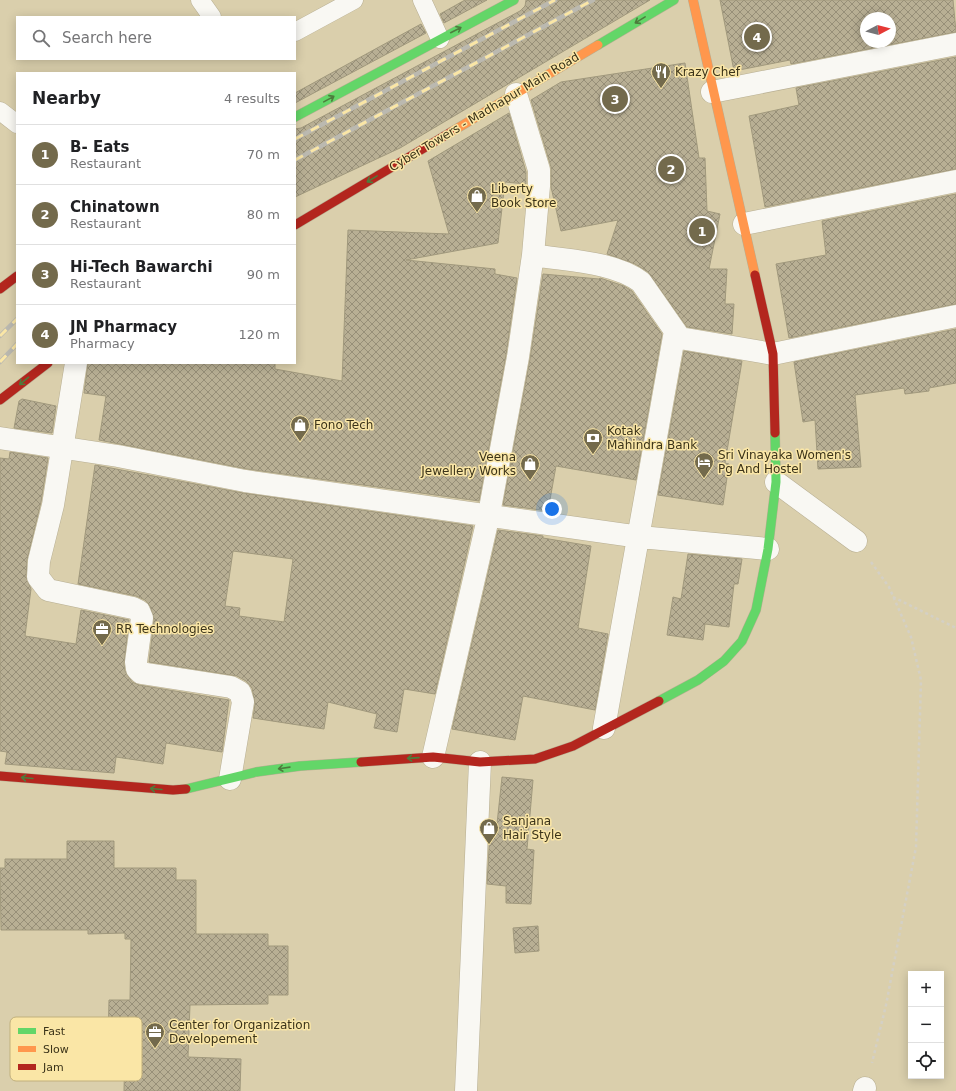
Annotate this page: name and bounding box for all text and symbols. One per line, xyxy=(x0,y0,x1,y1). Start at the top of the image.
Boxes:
north arrow xyxy=(860,12,896,48)
search box xyxy=(16,16,296,60)
one-way arrow xyxy=(635,16,646,24)
pin: 4 xyxy=(744,22,770,52)
one-way arrow xyxy=(450,26,462,33)
icon: search xyxy=(30,27,52,49)
text: Search here xyxy=(62,29,152,47)
street label: Cyber Towers - Madhapur Main Road xyxy=(387,50,581,174)
restaurant icon: Krazy Chef xyxy=(650,61,672,89)
place label: Krazy Chef xyxy=(675,65,741,79)
pin: 3 xyxy=(602,84,628,114)
text: Nearby xyxy=(32,88,101,108)
text: 4 results xyxy=(224,91,280,106)
one-way arrow xyxy=(323,94,335,102)
text: B- Eats xyxy=(70,138,129,156)
text: 1 xyxy=(40,147,50,162)
text: 70 m xyxy=(247,147,280,162)
pin: 2 xyxy=(658,154,684,184)
text: Restaurant xyxy=(70,156,141,171)
one-way arrow xyxy=(366,176,378,184)
place label: Liberty Book Store xyxy=(491,182,556,210)
shop icon: Liberty Book Store xyxy=(466,185,488,213)
text: Chinatown xyxy=(70,198,160,216)
text: 2 xyxy=(40,207,50,222)
text: 80 m xyxy=(247,207,280,222)
text: Restaurant xyxy=(70,216,141,231)
pin: 1 xyxy=(689,216,715,246)
text: Hi-Tech Bawarchi xyxy=(70,258,213,276)
text: 3 xyxy=(40,267,50,282)
text: 90 m xyxy=(247,267,280,282)
text: Restaurant xyxy=(70,276,141,291)
text: JN Pharmacy xyxy=(70,318,177,336)
text: 4 xyxy=(40,327,50,342)
text: 120 m xyxy=(238,327,280,342)
text: Pharmacy xyxy=(70,336,135,351)
one-way arrow xyxy=(18,377,29,386)
shop icon: Fono Tech xyxy=(289,414,311,442)
place label: Fono Tech xyxy=(314,418,373,432)
place label: Kotak Mahindra Bank xyxy=(607,424,697,452)
bank icon: Kotak Mahindra Bank xyxy=(582,427,604,455)
place label: Sri Vinayaka Women's Pg And Hostel xyxy=(718,448,851,476)
place label: Veena Jewellery Works xyxy=(420,450,516,478)
hotel icon: Sri Vinayaka Women's Pg And Hostel xyxy=(693,451,715,479)
shop icon: Veena Jewellery Works xyxy=(519,453,541,481)
your location xyxy=(542,499,562,519)
office icon: RR Technologies xyxy=(91,618,113,646)
place label: RR Technologies xyxy=(116,622,214,636)
one-way arrow xyxy=(407,755,420,762)
one-way arrow xyxy=(278,764,291,772)
one-way arrow xyxy=(21,775,34,782)
one-way arrow xyxy=(150,785,163,793)
place label: Sanjana Hair Style xyxy=(503,814,562,842)
shop icon: Sanjana Hair Style xyxy=(478,817,500,845)
map controls xyxy=(908,971,944,1079)
button: + xyxy=(908,971,944,1007)
button: − xyxy=(908,1007,944,1043)
legend xyxy=(10,1017,142,1081)
place label: Center for Organization Developement xyxy=(169,1018,310,1046)
office icon: Center for Organization Developement xyxy=(144,1021,166,1049)
text: Fast xyxy=(43,1025,66,1038)
text: Slow xyxy=(43,1043,69,1056)
button: locate xyxy=(908,1043,944,1079)
text: Jam xyxy=(42,1061,64,1074)

